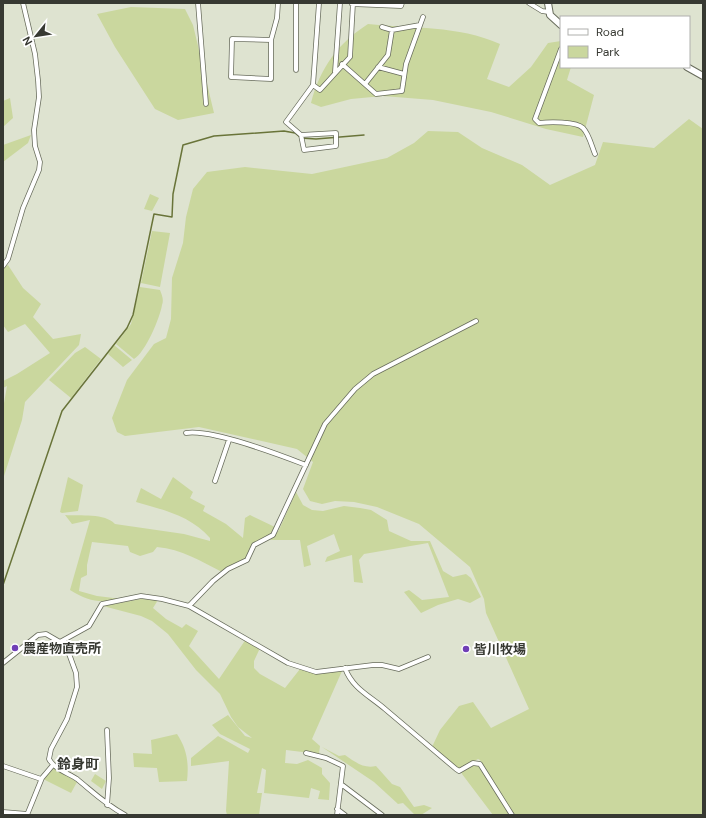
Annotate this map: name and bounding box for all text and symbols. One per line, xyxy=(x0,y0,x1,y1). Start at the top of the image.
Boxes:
north arrow xyxy=(16,16,56,56)
legend xyxy=(560,16,690,68)
text: Road xyxy=(596,24,624,40)
text: N xyxy=(19,34,35,48)
text: Park xyxy=(596,44,620,60)
place label: 農産物直売所 xyxy=(23,640,101,657)
place label: 皆川牧場 xyxy=(474,641,526,658)
marker: 農産物直売所 xyxy=(10,643,20,653)
marker: 皆川牧場 xyxy=(461,644,471,654)
district label: 鈴身町 xyxy=(57,755,99,773)

